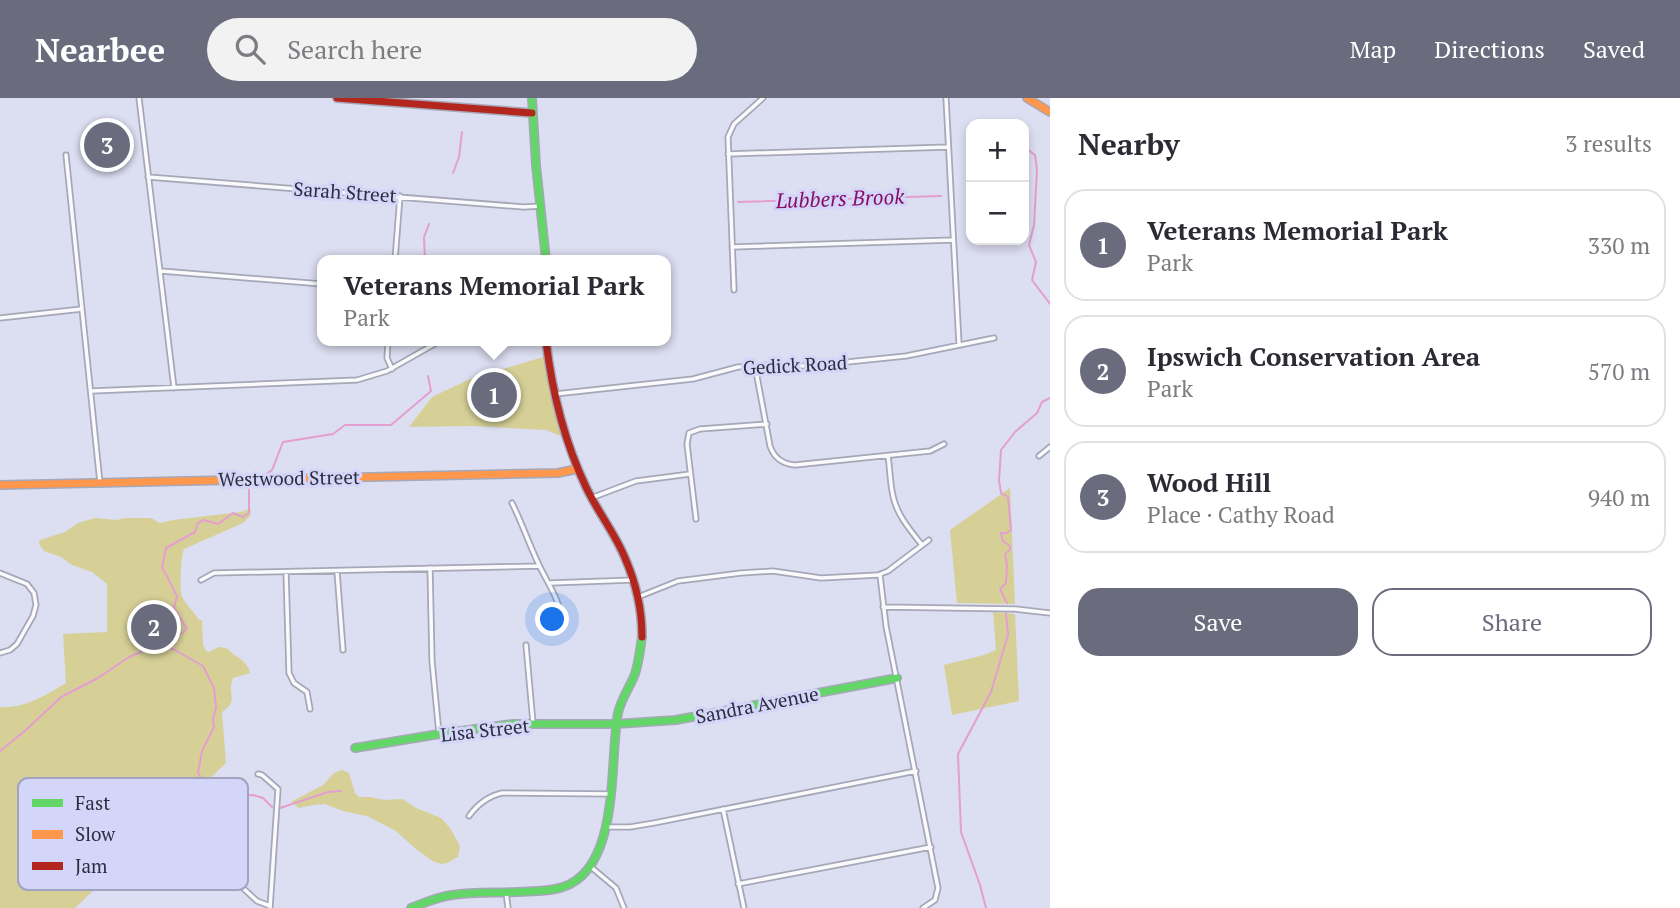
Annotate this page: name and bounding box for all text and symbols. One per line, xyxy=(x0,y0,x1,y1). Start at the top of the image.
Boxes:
search box xyxy=(207,18,697,81)
text: Nearbee xyxy=(35,28,165,71)
icon: search xyxy=(231,30,269,68)
text: Search here xyxy=(287,32,422,66)
text: Map xyxy=(1350,33,1396,65)
text: Directions xyxy=(1434,33,1545,65)
text: Saved xyxy=(1583,33,1645,65)
pin: 3 xyxy=(84,119,130,171)
map controls xyxy=(966,119,1029,245)
button: + xyxy=(966,119,1029,182)
text: Nearby xyxy=(1078,124,1180,164)
text: 3 results xyxy=(1565,128,1652,159)
street label: Sarah Street xyxy=(293,175,397,208)
water label: Lubbers Brook xyxy=(774,182,906,214)
button: − xyxy=(966,182,1029,245)
text: Veterans Memorial Park xyxy=(1147,213,1448,247)
text: 1 xyxy=(1097,230,1110,261)
text: 330 m xyxy=(1588,230,1650,261)
text: Park xyxy=(1147,247,1193,278)
popup xyxy=(317,255,671,346)
text: Veterans Memorial Park xyxy=(344,268,644,302)
text: Park xyxy=(344,302,390,333)
text: Ipswich Conservation Area xyxy=(1147,339,1480,373)
street label: Gedick Road xyxy=(742,349,848,380)
text: 2 xyxy=(1097,356,1110,387)
text: 570 m xyxy=(1588,356,1650,387)
pin: 1 xyxy=(471,369,517,421)
text: Park xyxy=(1147,373,1193,404)
street label: Westwood Street xyxy=(218,464,360,491)
text: Wood Hill xyxy=(1147,465,1271,499)
text: 3 xyxy=(1097,482,1110,513)
text: 940 m xyxy=(1588,482,1650,513)
text: Place · Cathy Road xyxy=(1147,499,1335,530)
button: Save xyxy=(1078,588,1358,656)
button: Share xyxy=(1372,588,1652,656)
pin: 2 xyxy=(131,601,177,653)
your location xyxy=(535,602,569,636)
street label: Sandra Avenue xyxy=(693,680,821,729)
street label: Lisa Street xyxy=(439,712,531,747)
legend xyxy=(18,778,248,890)
text: Fast xyxy=(75,790,110,815)
text: Slow xyxy=(75,821,116,846)
text: Jam xyxy=(75,853,108,878)

